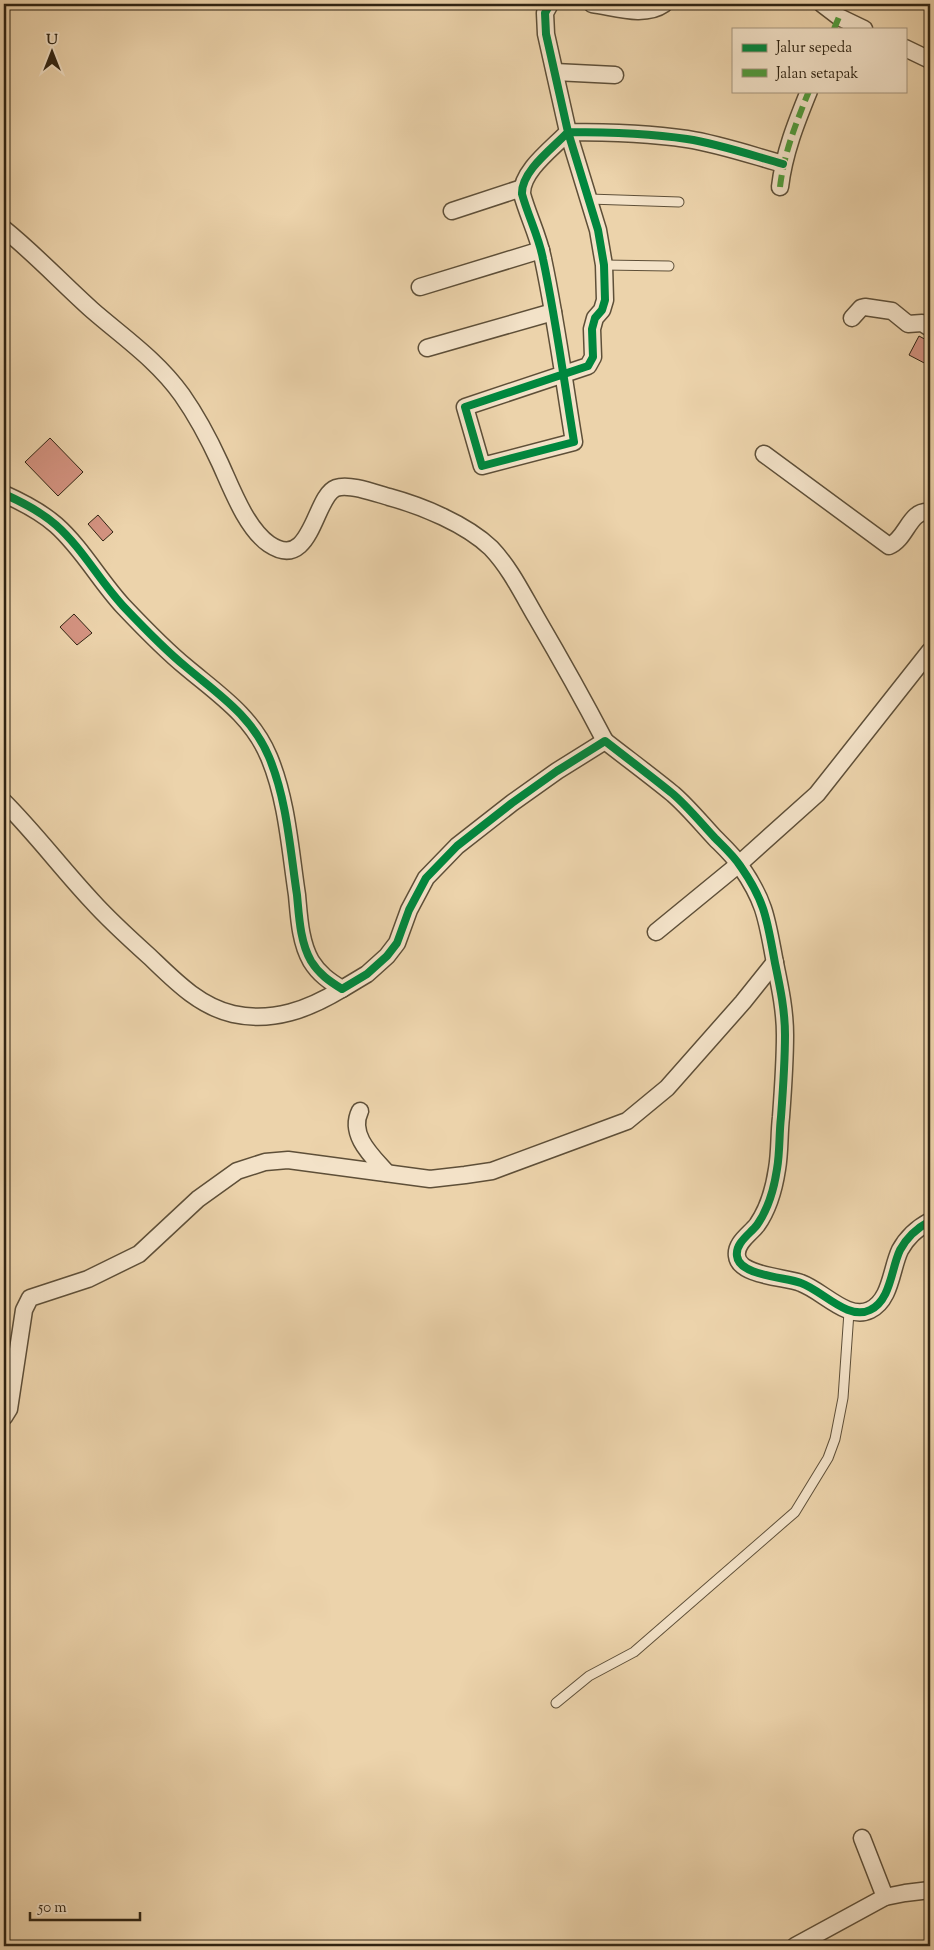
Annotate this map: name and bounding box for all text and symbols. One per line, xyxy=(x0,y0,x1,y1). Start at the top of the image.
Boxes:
north arrow xyxy=(28,28,78,78)
legend xyxy=(732,28,906,92)
text: U xyxy=(46,31,58,51)
text: Jalur sepeda xyxy=(775,38,852,59)
text: Jalan setapak xyxy=(775,64,859,85)
scale bar xyxy=(30,1890,140,1922)
text: 50 m xyxy=(37,1898,67,1919)

